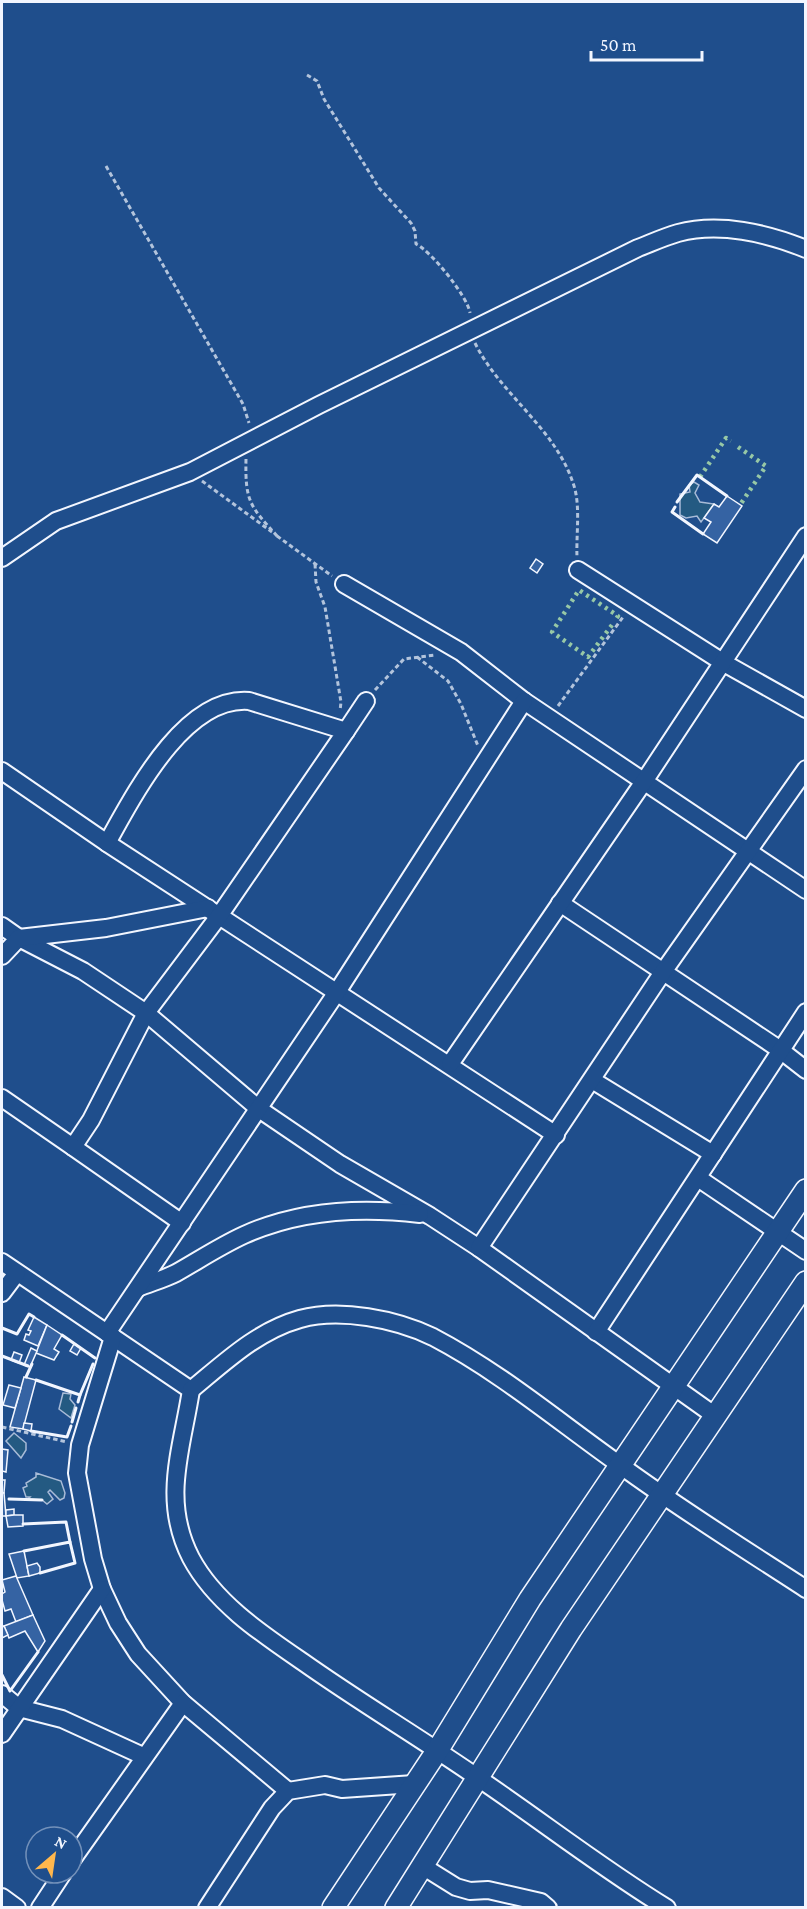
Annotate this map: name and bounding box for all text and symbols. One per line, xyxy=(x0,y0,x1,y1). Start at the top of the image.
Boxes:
scale bar xyxy=(591,24,702,62)
text: 50 m xyxy=(600,35,637,55)
north arrow xyxy=(24,1825,84,1885)
text: N xyxy=(52,1832,70,1852)

